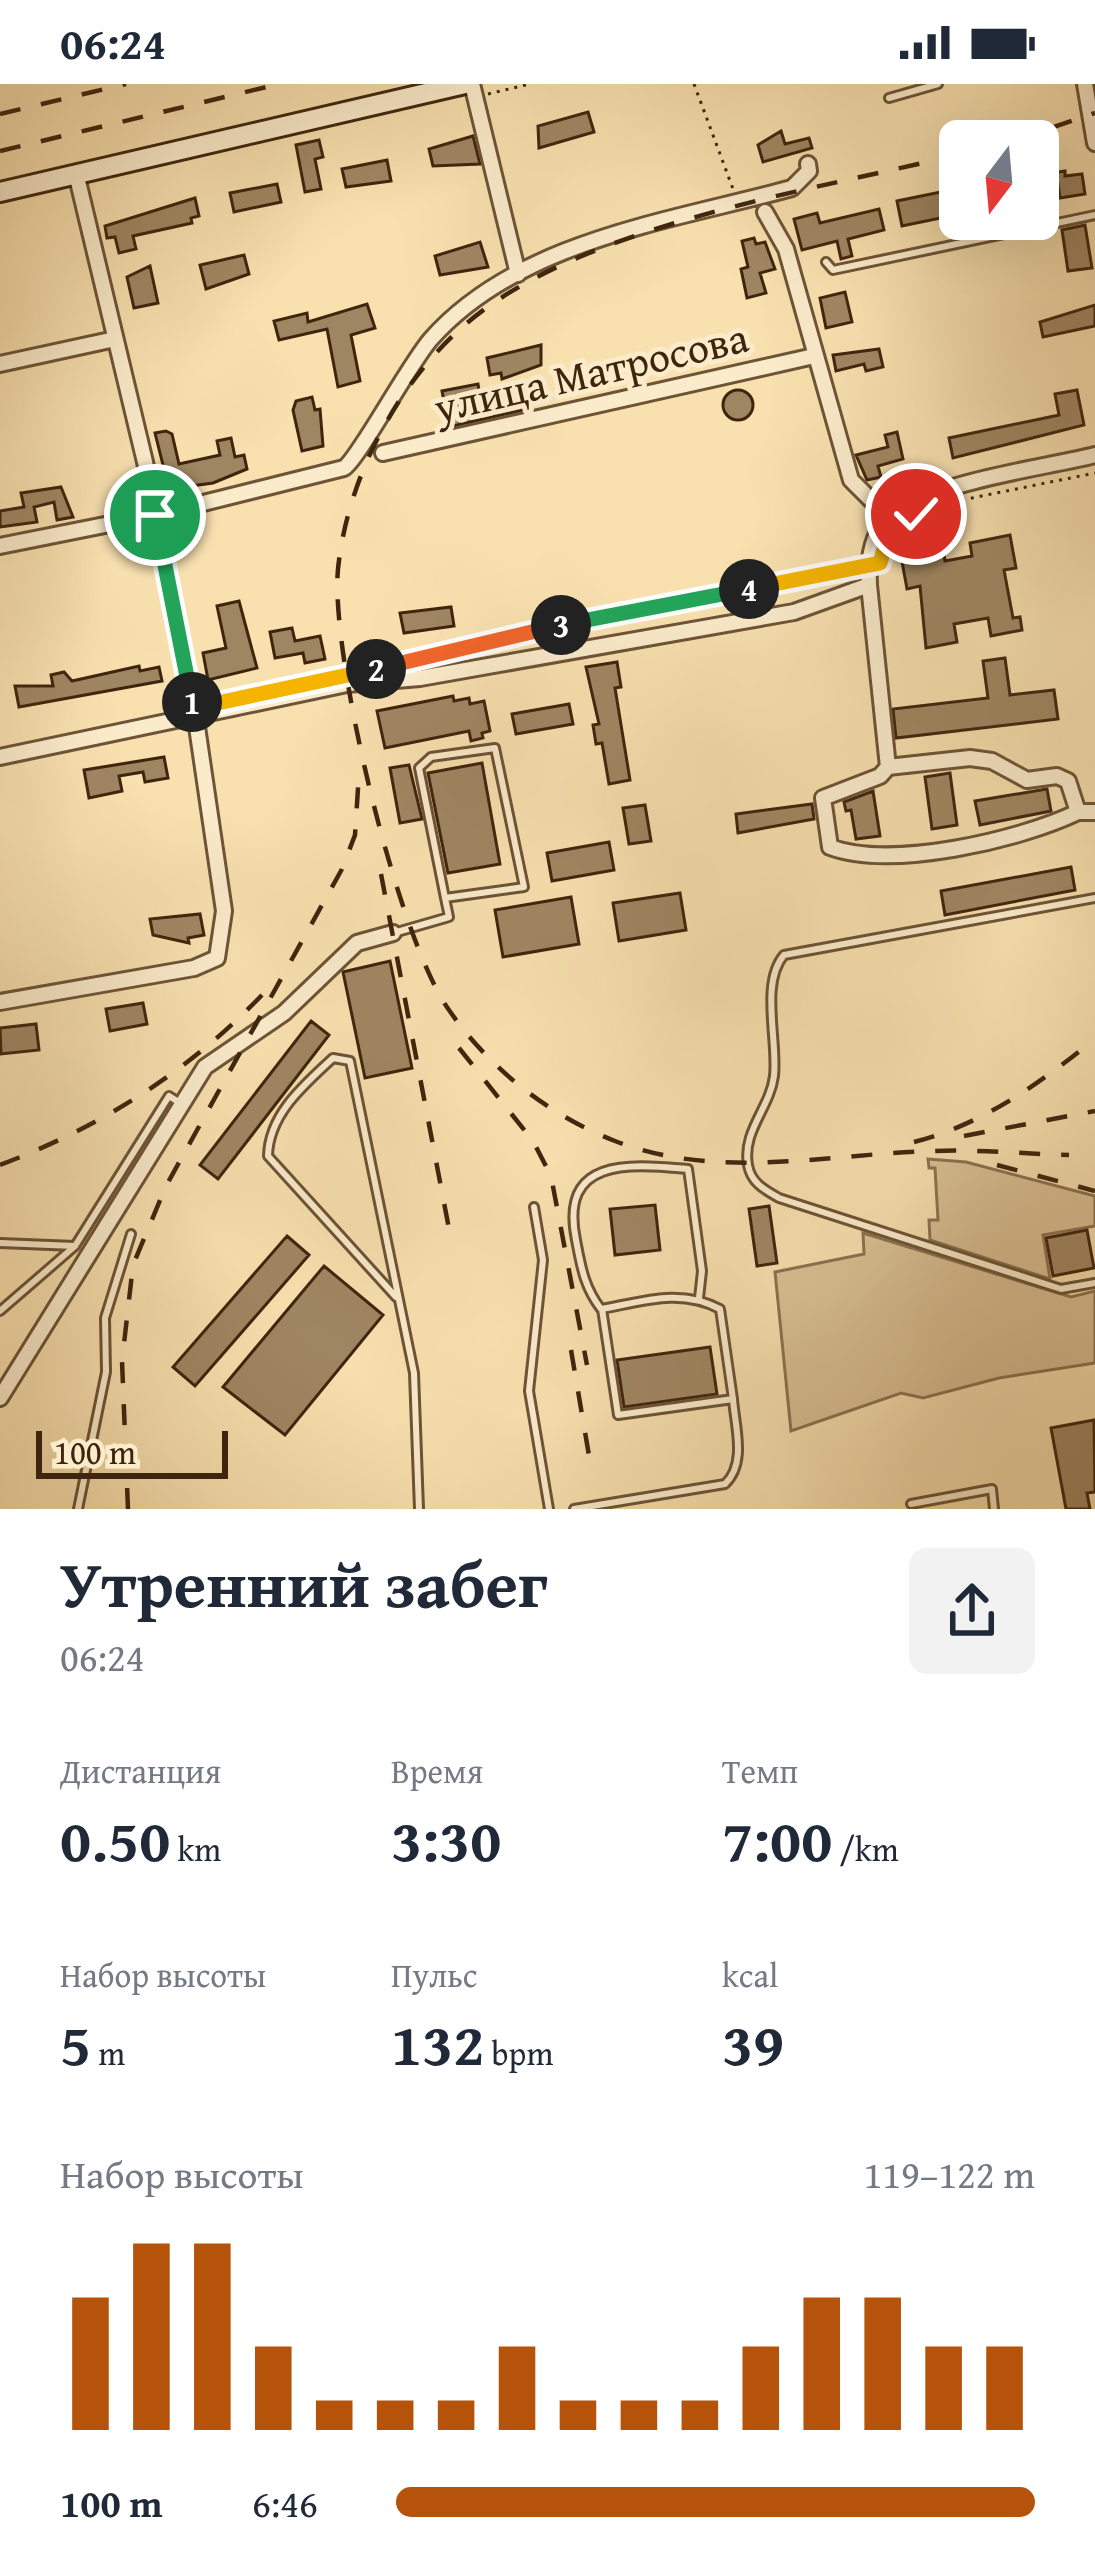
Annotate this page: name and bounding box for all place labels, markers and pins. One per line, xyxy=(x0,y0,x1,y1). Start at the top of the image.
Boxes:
pin xyxy=(865,463,967,565)
pin xyxy=(104,464,206,566)
pin: 4 xyxy=(719,559,779,619)
pin: 3 xyxy=(531,595,591,655)
pin: 2 xyxy=(346,639,406,699)
pin: 1 xyxy=(162,672,222,732)

